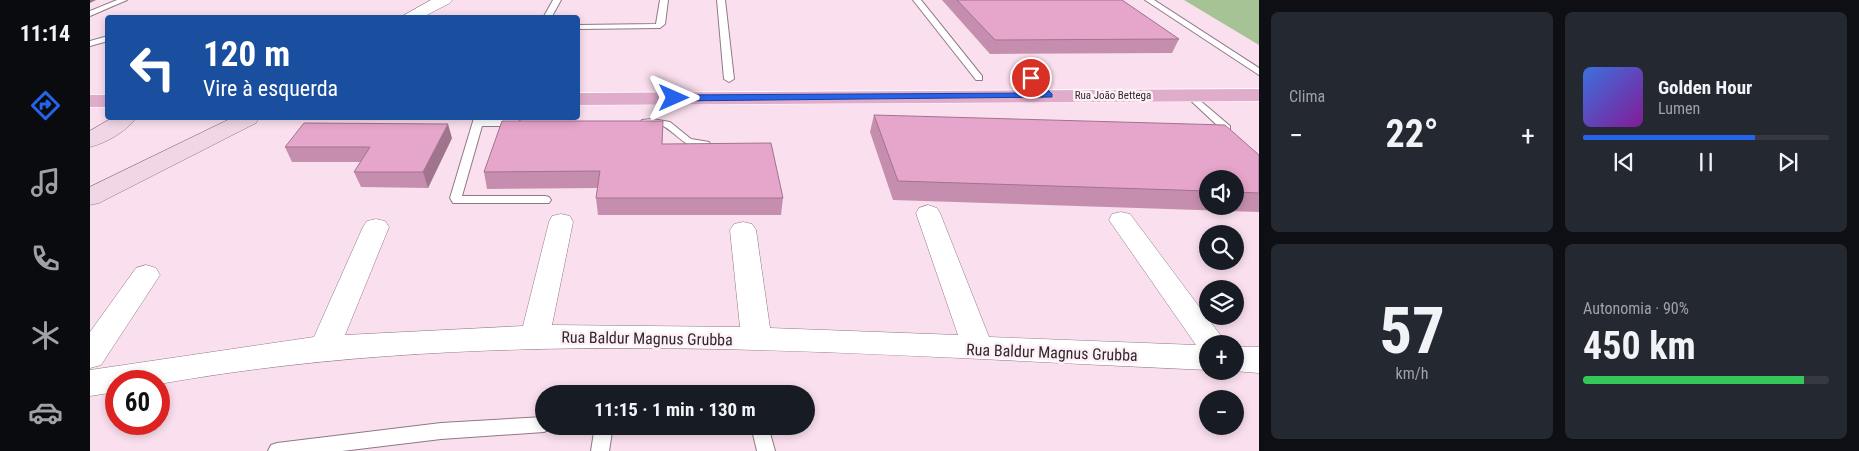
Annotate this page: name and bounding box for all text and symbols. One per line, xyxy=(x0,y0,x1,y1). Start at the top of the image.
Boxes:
text: 11:14 xyxy=(20,21,70,46)
text: 120 m xyxy=(203,34,290,75)
icon: left xyxy=(120,35,185,100)
pin xyxy=(1010,57,1052,99)
icon: arrive xyxy=(1017,64,1045,92)
position arrow xyxy=(647,71,699,123)
text: Vire à esquerda xyxy=(203,76,338,101)
text: Golden Hour xyxy=(1658,76,1752,99)
text: Clima xyxy=(1289,87,1325,106)
icon: directions xyxy=(28,88,63,123)
street label: Rua João Bettega xyxy=(1075,89,1151,102)
text: Lumen xyxy=(1658,99,1700,118)
text: 22° xyxy=(1385,112,1439,156)
text: − xyxy=(1289,119,1303,152)
text: + xyxy=(1521,119,1535,152)
icon: previous xyxy=(1610,148,1638,176)
icon: pause xyxy=(1692,148,1720,176)
icon: next xyxy=(1774,148,1802,176)
icon: music xyxy=(28,165,63,200)
map controls xyxy=(1199,170,1244,435)
button: sound xyxy=(1199,170,1244,215)
button: search xyxy=(1199,225,1244,270)
icon: phone xyxy=(28,241,63,276)
button: layers xyxy=(1199,280,1244,325)
text: 57 xyxy=(1379,293,1445,369)
text: Autonomia · 90% xyxy=(1583,299,1689,318)
icon: climate xyxy=(28,318,63,353)
text: 450 km xyxy=(1583,324,1696,368)
street label: Rua Baldur Magnus Grubba xyxy=(561,328,733,349)
button: + xyxy=(1199,335,1244,380)
street label: Rua Baldur Magnus Grubba xyxy=(966,340,1138,365)
text: km/h xyxy=(1396,364,1428,383)
speed limit sign: 60 xyxy=(105,370,170,435)
button: − xyxy=(1199,390,1244,435)
icon: car xyxy=(28,395,63,430)
text: 11:15 · 1 min · 130 m xyxy=(594,398,756,421)

